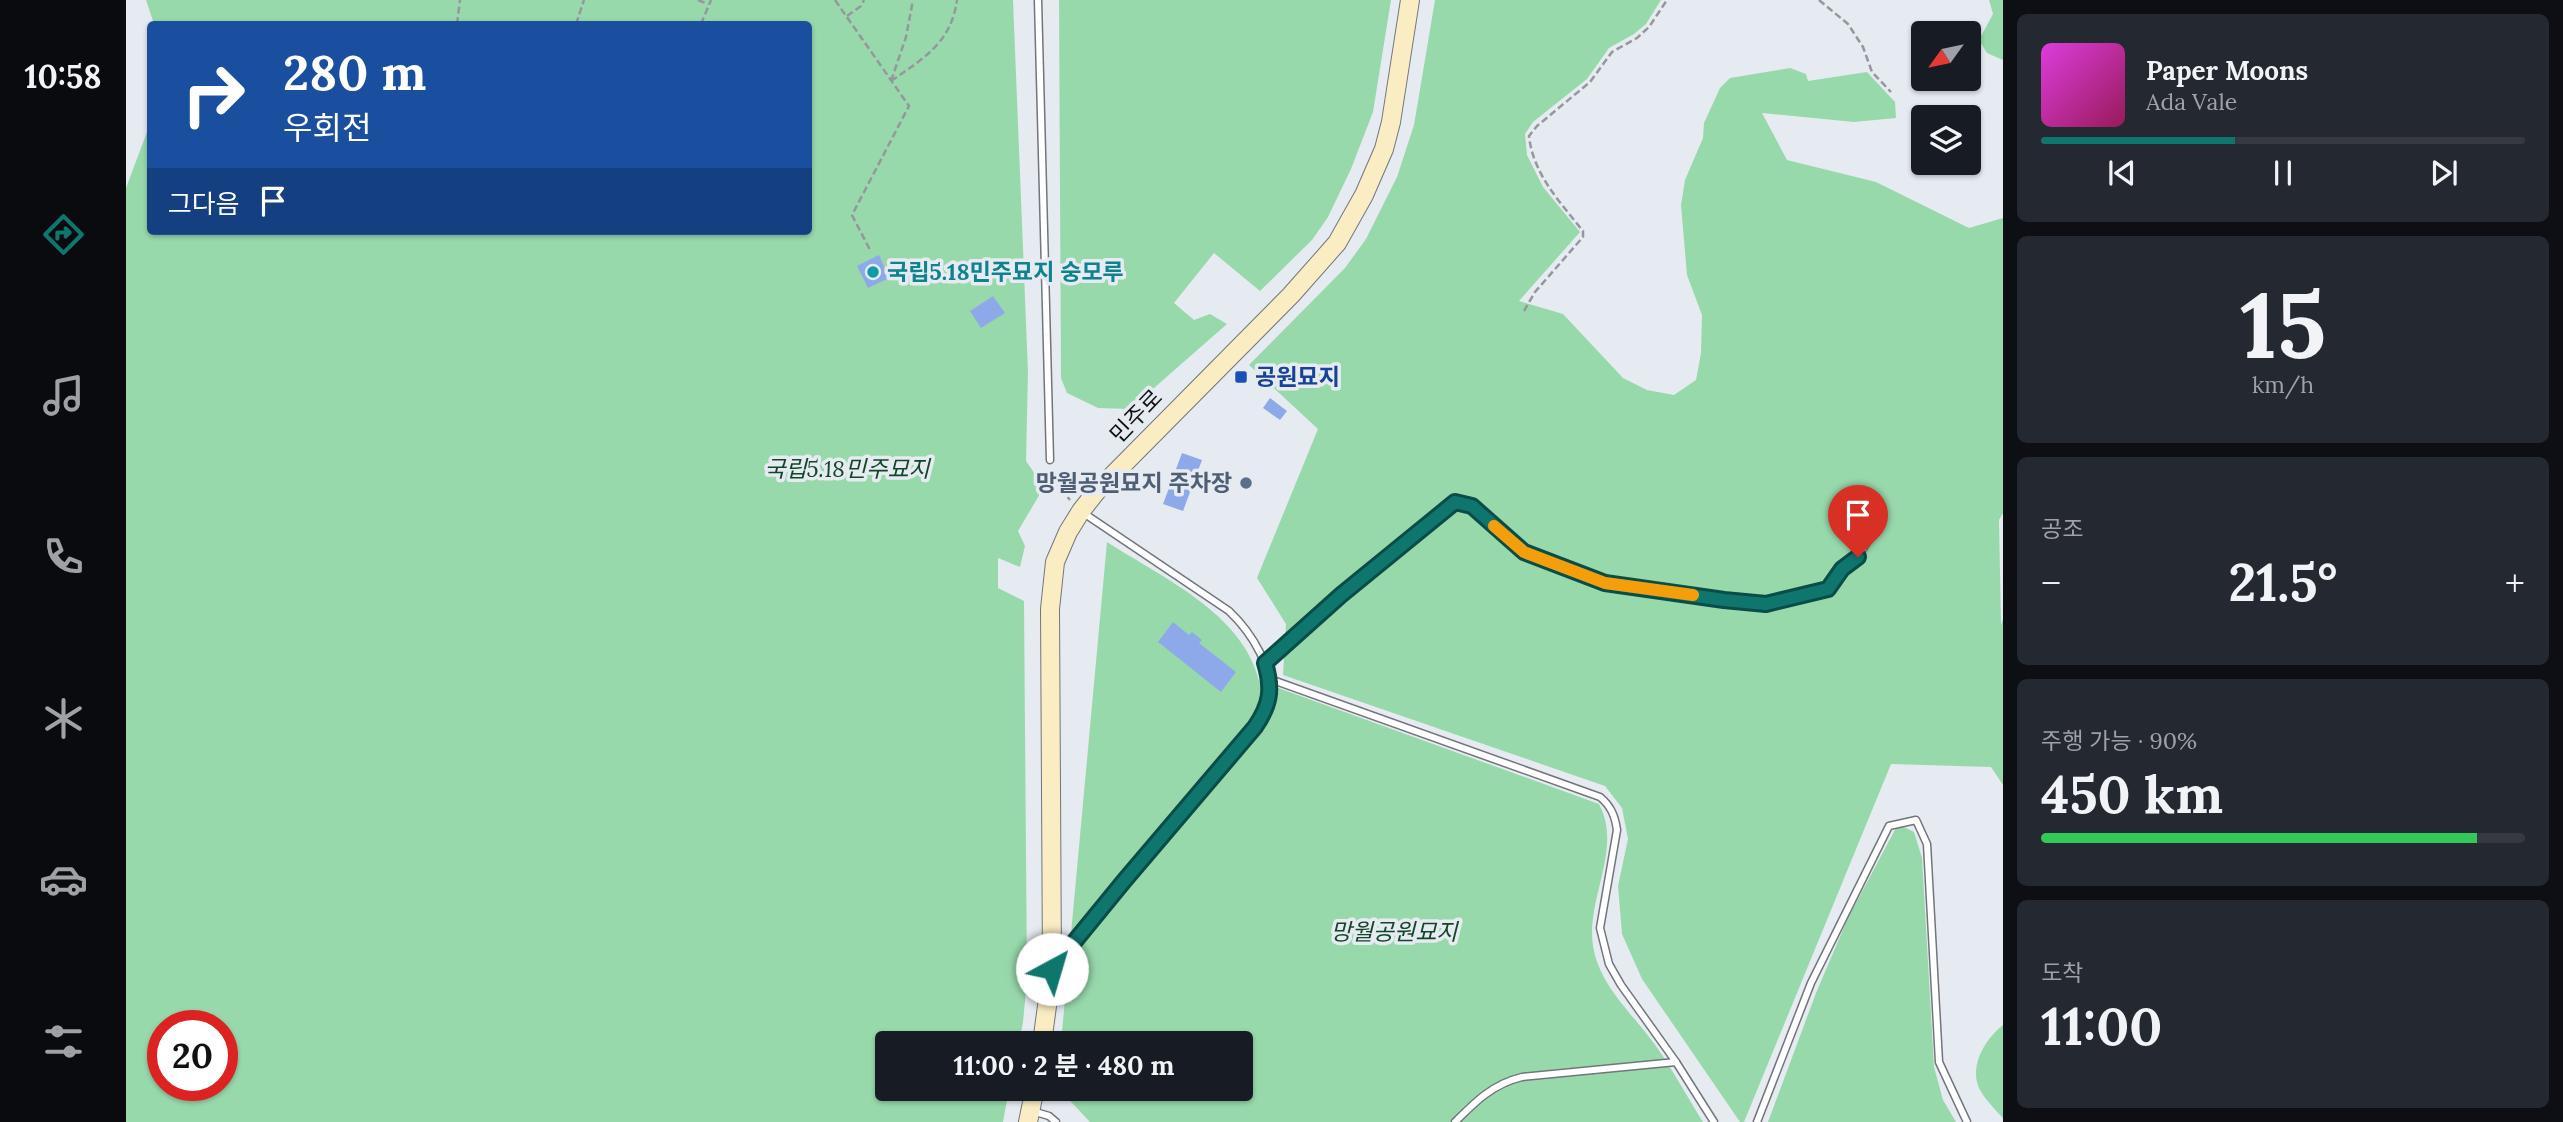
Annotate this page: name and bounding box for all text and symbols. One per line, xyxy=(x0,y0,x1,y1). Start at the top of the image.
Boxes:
north arrow xyxy=(1911,21,1981,91)
map controls xyxy=(1911,21,1981,175)
text: 280 m xyxy=(283,41,426,103)
icon: right xyxy=(168,49,259,140)
text: Paper Moons xyxy=(2146,54,2308,87)
text: 10:58 xyxy=(25,56,101,97)
text: Ada Vale xyxy=(2146,87,2237,116)
button: layers xyxy=(1911,105,1981,175)
text: 우회전 xyxy=(283,107,371,148)
icon: previous xyxy=(2103,154,2141,192)
icon: pause xyxy=(2264,154,2302,192)
icon: next xyxy=(2425,154,2463,192)
icon: arrive xyxy=(254,182,292,220)
text: 그다음 xyxy=(168,187,240,220)
icon: directions xyxy=(39,210,88,259)
place label: 국립5.18민주묘지 숭모루 xyxy=(887,257,1124,286)
marker: 국립5.18민주묘지 숭모루 xyxy=(865,264,881,280)
text: 15 xyxy=(2240,266,2326,383)
place label: 공원묘지 xyxy=(1255,362,1340,391)
marker: 공원묘지 xyxy=(1233,369,1249,385)
text: km/h xyxy=(2252,370,2314,399)
icon: music xyxy=(39,371,88,420)
street label: 민주로 xyxy=(1103,383,1168,449)
park label: 국립5.18민주묘지 xyxy=(764,454,932,483)
place label: 망월공원묘지 주차장 xyxy=(1036,468,1232,497)
marker: 망월공원묘지 주차장 xyxy=(1238,475,1254,491)
pin xyxy=(1828,485,1888,557)
icon: arrive xyxy=(1839,496,1877,534)
text: 공조 xyxy=(2041,514,2083,543)
icon: phone xyxy=(39,532,88,581)
text: 21.5° xyxy=(2229,549,2337,615)
text: − xyxy=(2041,559,2061,607)
text: + xyxy=(2505,559,2525,607)
icon: climate xyxy=(39,694,88,743)
text: 주행 가능 · 90% xyxy=(2041,726,2197,755)
text: 450 km xyxy=(2041,761,2223,827)
icon: car xyxy=(39,855,88,904)
park label: 망월공원묘지 xyxy=(1331,917,1459,946)
position arrow xyxy=(1015,932,1089,1006)
text: 도착 xyxy=(2041,958,2083,987)
text: 11:00 xyxy=(2041,993,2162,1059)
speed limit sign: 20 xyxy=(147,1010,238,1101)
icon: filters xyxy=(39,1017,88,1066)
text: 11:00 · 2 분 · 480 m xyxy=(954,1049,1174,1082)

